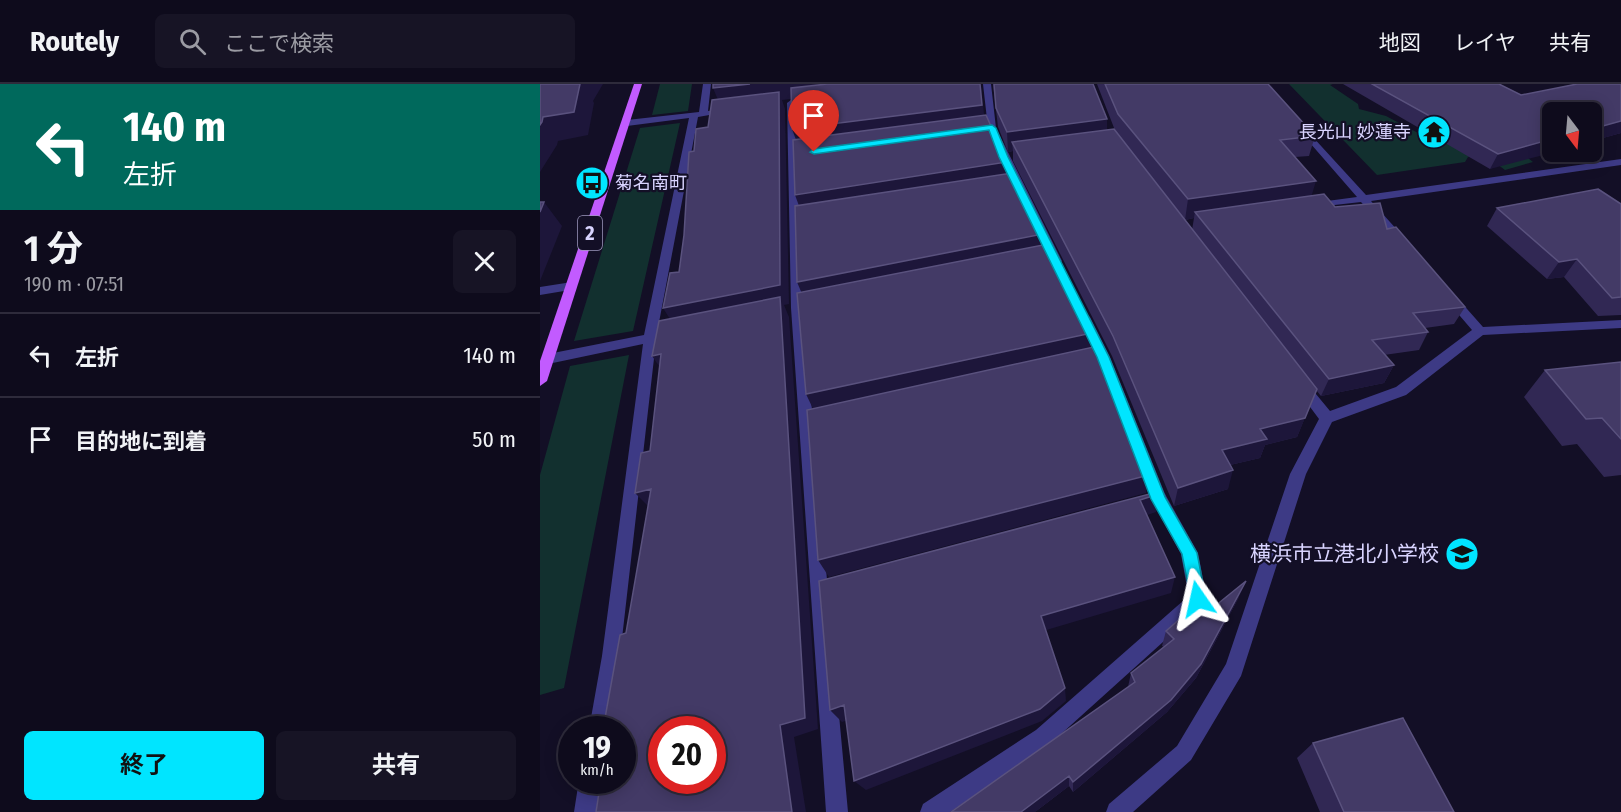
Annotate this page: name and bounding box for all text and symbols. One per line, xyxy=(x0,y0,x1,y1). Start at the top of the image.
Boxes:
search box xyxy=(155,14,575,68)
text: Routely xyxy=(30,25,119,58)
icon: search xyxy=(176,25,209,58)
text: ここで検索 xyxy=(224,30,334,57)
text: 地図 xyxy=(1379,30,1421,56)
text: レイヤ xyxy=(1454,30,1516,56)
text: 共有 xyxy=(1549,30,1591,56)
pin xyxy=(788,90,839,152)
icon: arrive xyxy=(797,99,830,132)
text: 140 m xyxy=(123,102,226,152)
north arrow xyxy=(1542,102,1602,162)
map controls xyxy=(1542,102,1602,162)
icon: left xyxy=(24,108,102,186)
temple icon: 長光山 妙蓮寺 xyxy=(1416,114,1452,150)
place label: 長光山 妙蓮寺 xyxy=(1299,121,1411,143)
text: 左折 xyxy=(123,159,177,191)
bus stop icon: 菊名南町 xyxy=(574,165,610,201)
place label: 菊名南町 xyxy=(615,172,687,194)
road number: 2 xyxy=(578,216,602,250)
text: 1 分 xyxy=(24,227,83,271)
button: close xyxy=(453,230,516,293)
text: 190 m · 07:51 xyxy=(24,272,124,296)
icon: left xyxy=(24,339,57,372)
text: 140 m xyxy=(463,342,516,369)
text: 左折 xyxy=(75,344,119,371)
icon: arrive xyxy=(24,423,57,456)
text: 50 m xyxy=(472,426,516,453)
text: 目的地に到着 xyxy=(75,428,207,455)
school or university icon: 横浜市立港北小学校 xyxy=(1444,536,1480,572)
place label: 横浜市立港北小学校 xyxy=(1250,541,1439,567)
position arrow xyxy=(1166,567,1230,631)
speed limit sign: 20 xyxy=(648,716,726,794)
text: 19 xyxy=(583,730,611,766)
button: 終了 xyxy=(24,731,264,800)
button: 共有 xyxy=(276,731,516,800)
text: km/h xyxy=(580,761,614,779)

